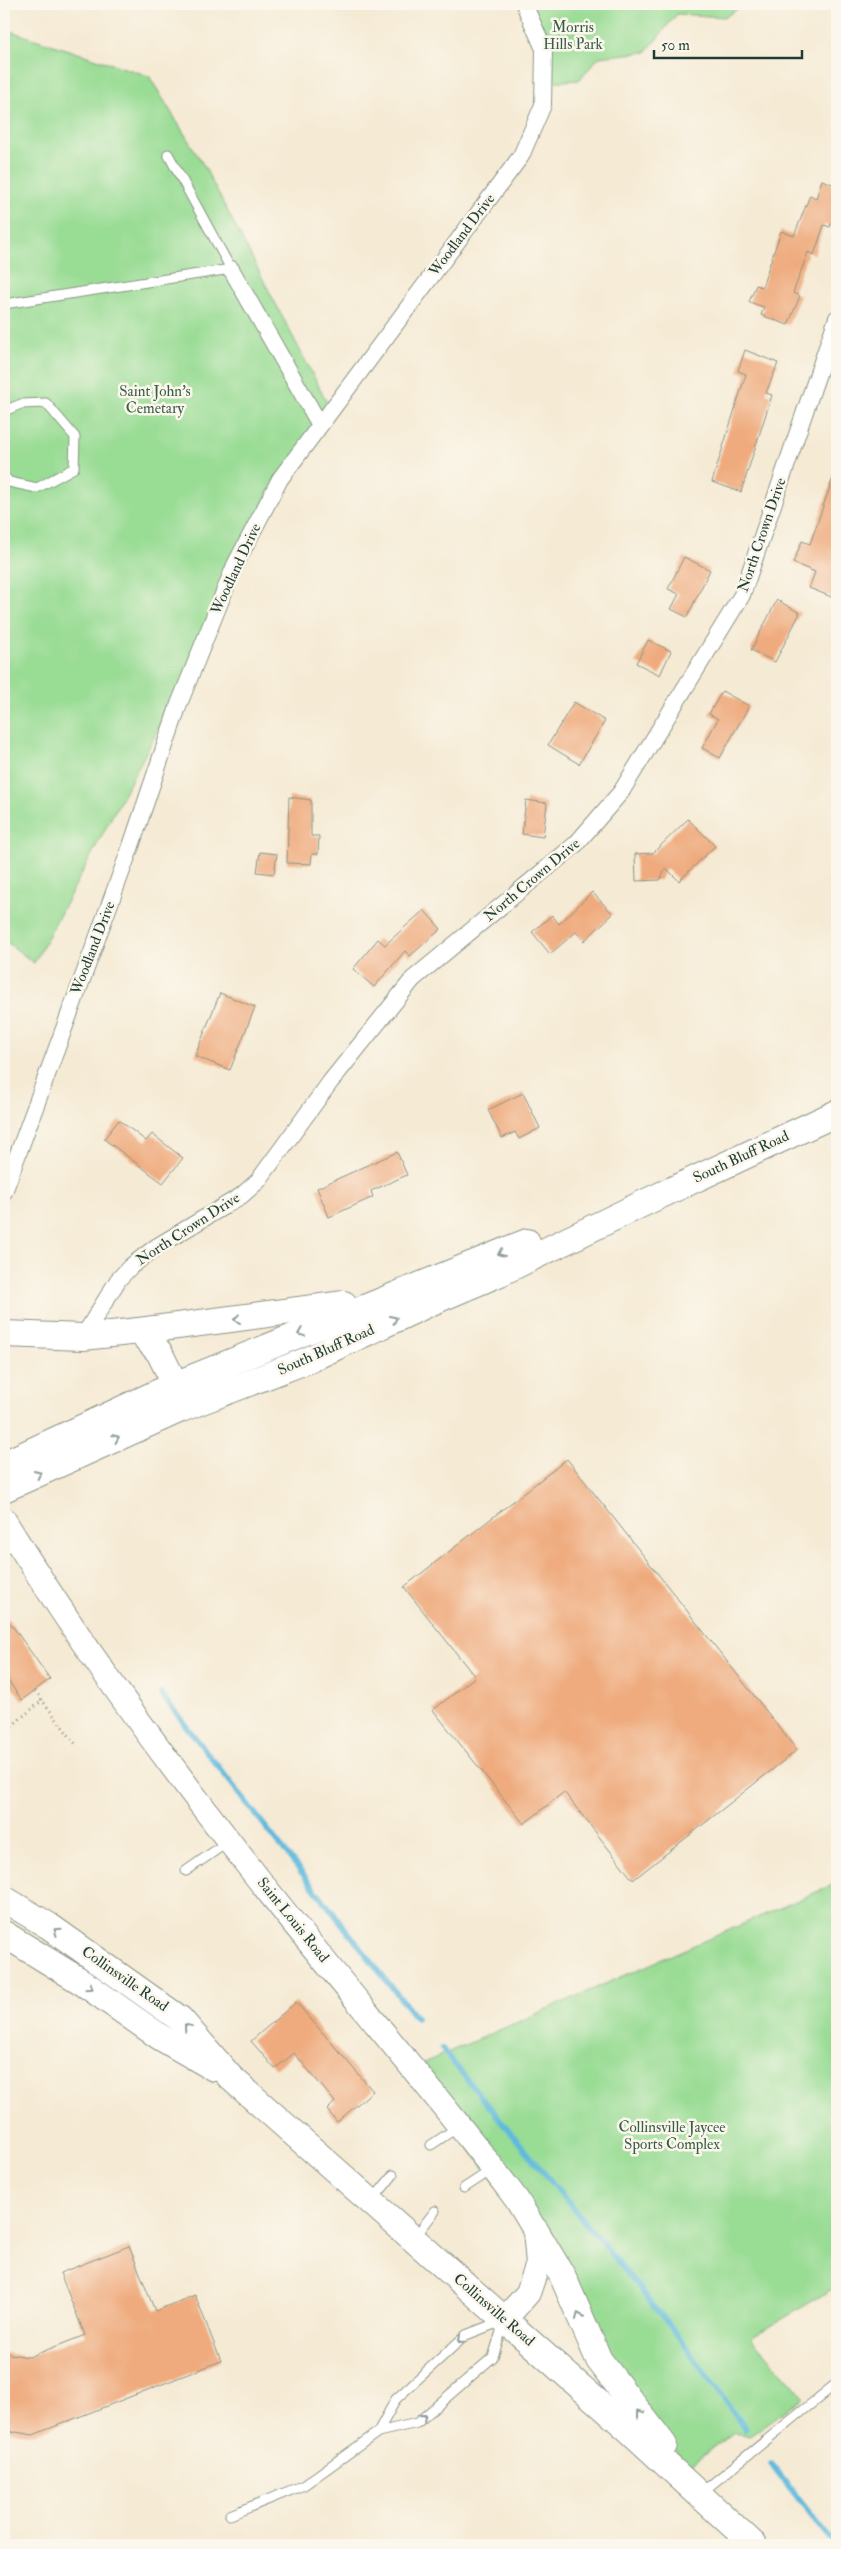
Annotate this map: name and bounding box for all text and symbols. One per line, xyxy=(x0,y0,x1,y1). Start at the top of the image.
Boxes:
park label: Morris Hills Park xyxy=(543,18,603,54)
scale bar xyxy=(654,28,801,60)
text: 50 m xyxy=(661,36,690,55)
street label: Woodland Drive xyxy=(424,190,499,281)
park label: Saint John's Cemetary xyxy=(119,382,191,418)
street label: North Crown Drive xyxy=(734,475,790,595)
street label: Woodland Drive xyxy=(206,520,265,618)
street label: North Crown Drive xyxy=(480,834,584,926)
street label: Woodland Drive xyxy=(66,899,119,998)
street label: South Bluff Road xyxy=(690,1126,792,1187)
street label: North Crown Drive xyxy=(133,1188,243,1270)
one-way arrow xyxy=(497,1246,506,1257)
one-way arrow xyxy=(232,1313,240,1324)
one-way arrow xyxy=(389,1316,398,1326)
street label: South Bluff Road xyxy=(275,1320,378,1380)
one-way arrow xyxy=(297,1327,306,1337)
one-way arrow xyxy=(111,1434,120,1444)
one-way arrow xyxy=(33,1470,42,1480)
street label: Saint Louis Road xyxy=(253,1874,333,1967)
one-way arrow xyxy=(53,1928,62,1937)
street label: Collinsville Road xyxy=(78,1942,173,2016)
one-way arrow xyxy=(84,1981,94,1990)
one-way arrow xyxy=(184,2024,193,2033)
park label: Collinsville Jaycee Sports Complex xyxy=(618,2118,726,2155)
street label: Collinsville Road xyxy=(449,2270,539,2351)
one-way arrow xyxy=(574,2312,584,2320)
one-way arrow xyxy=(457,2334,466,2343)
one-way arrow xyxy=(637,2410,645,2419)
one-way arrow xyxy=(418,2414,427,2423)

